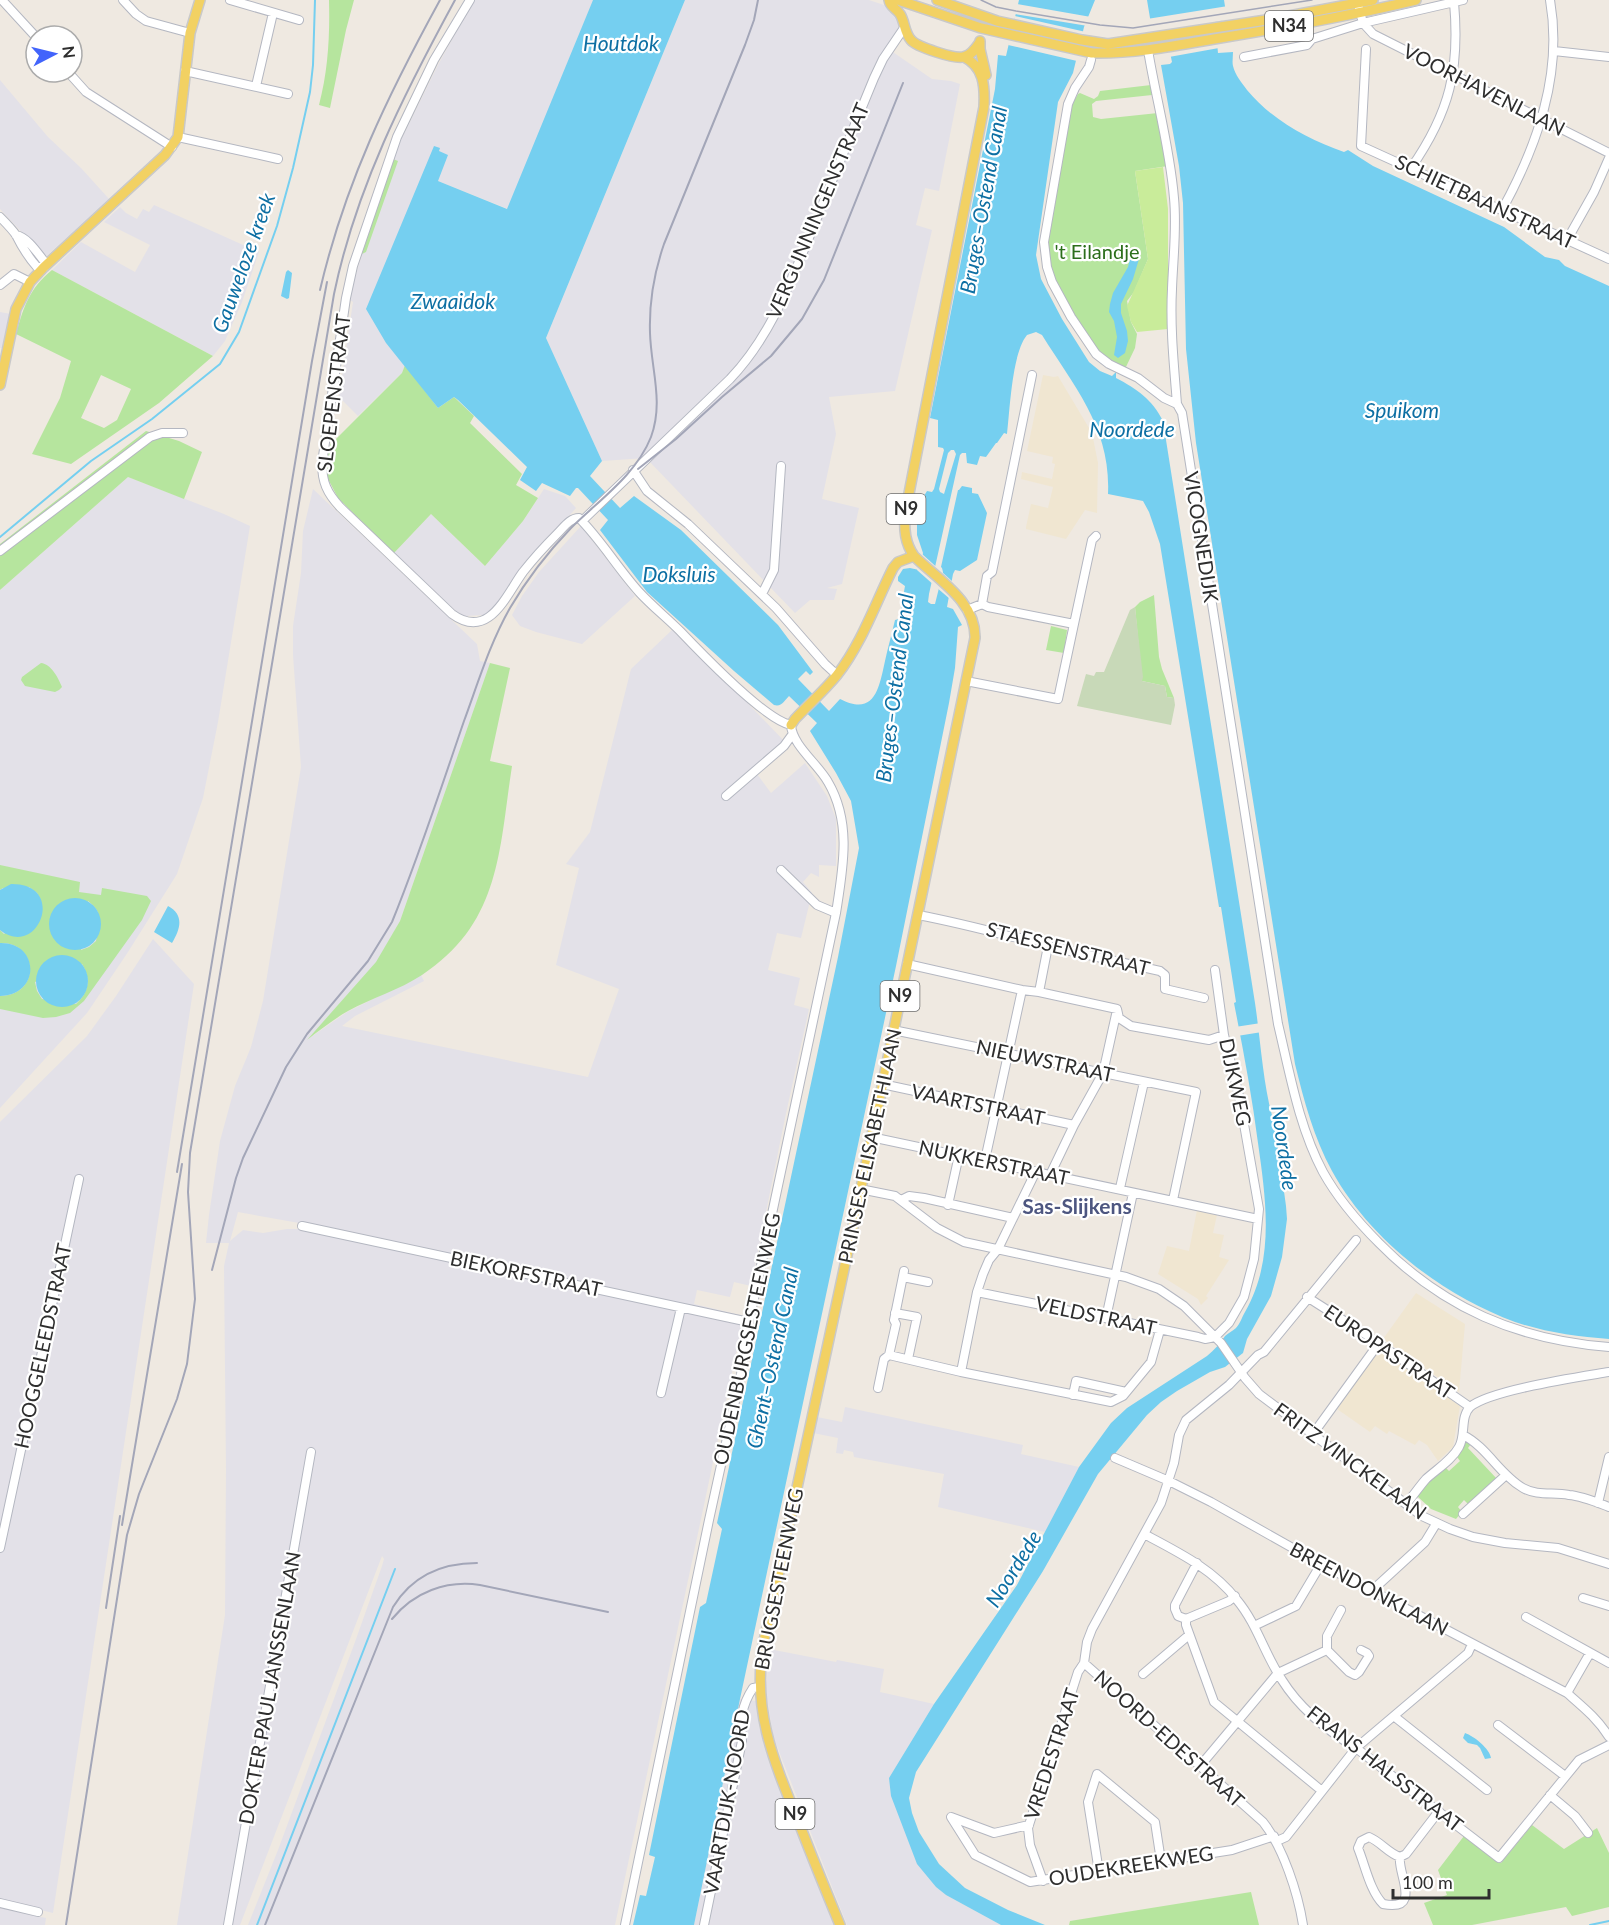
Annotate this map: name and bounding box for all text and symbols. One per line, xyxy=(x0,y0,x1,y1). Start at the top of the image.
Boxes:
road number: N34 xyxy=(1265,11,1313,41)
north arrow xyxy=(24,24,84,84)
water label: Houtdok xyxy=(583,30,660,55)
street label: VOORHAVENLAAN xyxy=(1400,38,1569,140)
text: N xyxy=(59,45,80,59)
street label: VERGUNNINGENSTRAAT xyxy=(761,99,874,322)
water label: Bruges–Ostend Canal xyxy=(954,104,1011,295)
street label: SCHIETBAANSTRAAT xyxy=(1391,149,1580,254)
water label: Gauweloze kreek xyxy=(206,188,280,336)
park label: 't Eilandje xyxy=(1054,239,1140,263)
water label: Zwaaidok xyxy=(410,288,496,313)
street label: SLOEPENSTRAAT xyxy=(311,312,355,474)
water label: Spuikom xyxy=(1365,397,1439,422)
water label: Noordede xyxy=(1089,416,1175,441)
street label: VICOGNEDIJK xyxy=(1180,470,1224,605)
road number: N9 xyxy=(886,494,926,524)
water label: Doksluis xyxy=(642,561,716,586)
water label: Bruges–Ostend Canal xyxy=(870,592,918,784)
street label: STAESSENSTRAAT xyxy=(984,916,1153,980)
road number: N9 xyxy=(880,981,920,1011)
street label: PRINSES ELISABETHLAAN xyxy=(832,1026,906,1265)
street label: NIEUWSTRAAT xyxy=(974,1034,1117,1086)
street label: DIJKWEG xyxy=(1215,1036,1257,1128)
street label: VAARTSTRAAT xyxy=(909,1078,1047,1130)
water label: Noordede xyxy=(1267,1104,1304,1192)
street label: NUKKERSTRAAT xyxy=(917,1134,1072,1190)
district label: Sas-Slijkens xyxy=(1022,1193,1132,1218)
street label: OUDENBURGSESTEENWEG xyxy=(708,1210,785,1467)
street label: HOOGGELEEDSTRAAT xyxy=(9,1241,76,1451)
street label: BIEKORFSTRAAT xyxy=(448,1245,605,1301)
water label: Ghent–Ostend Canal xyxy=(740,1265,803,1451)
street label: VELDSTRAAT xyxy=(1033,1290,1159,1340)
street label: EUROPASTRAAT xyxy=(1320,1299,1459,1404)
street label: FRITZ VINCKELAAN xyxy=(1270,1397,1432,1524)
street label: BRUGSESTEENWEG xyxy=(749,1486,807,1672)
water label: Noordede xyxy=(979,1525,1046,1611)
street label: BREENDONKLAAN xyxy=(1286,1536,1453,1640)
street label: DOKTER PAUL JANSSENLAAN xyxy=(233,1549,305,1826)
street label: NOORD-EDESTRAAT xyxy=(1090,1665,1250,1812)
street label: VREDESTRAAT xyxy=(1018,1685,1084,1823)
street label: FRANS HALSSTRAAT xyxy=(1303,1700,1468,1837)
street label: VAARTDIJK-NOORD xyxy=(698,1707,754,1896)
road number: N9 xyxy=(776,1799,814,1829)
street label: OUDEKREEKWEG xyxy=(1047,1840,1215,1890)
scale bar xyxy=(1393,1862,1489,1900)
text: 100 m xyxy=(1402,1871,1453,1893)

